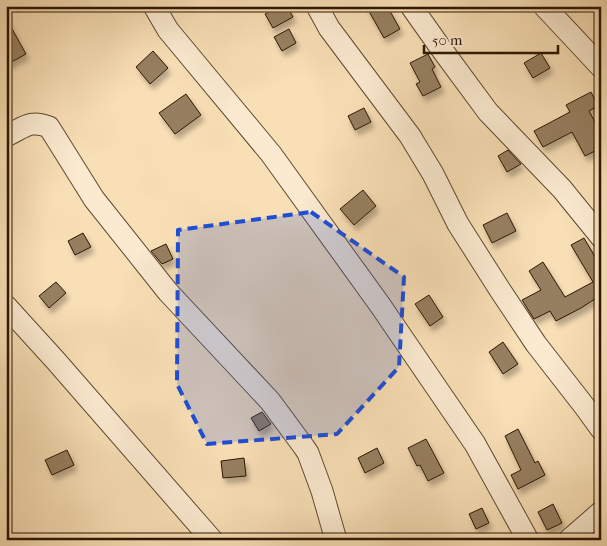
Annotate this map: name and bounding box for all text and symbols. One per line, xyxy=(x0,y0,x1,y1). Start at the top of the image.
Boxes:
scale bar xyxy=(424,22,558,54)
text: 50 m xyxy=(432,31,463,49)

